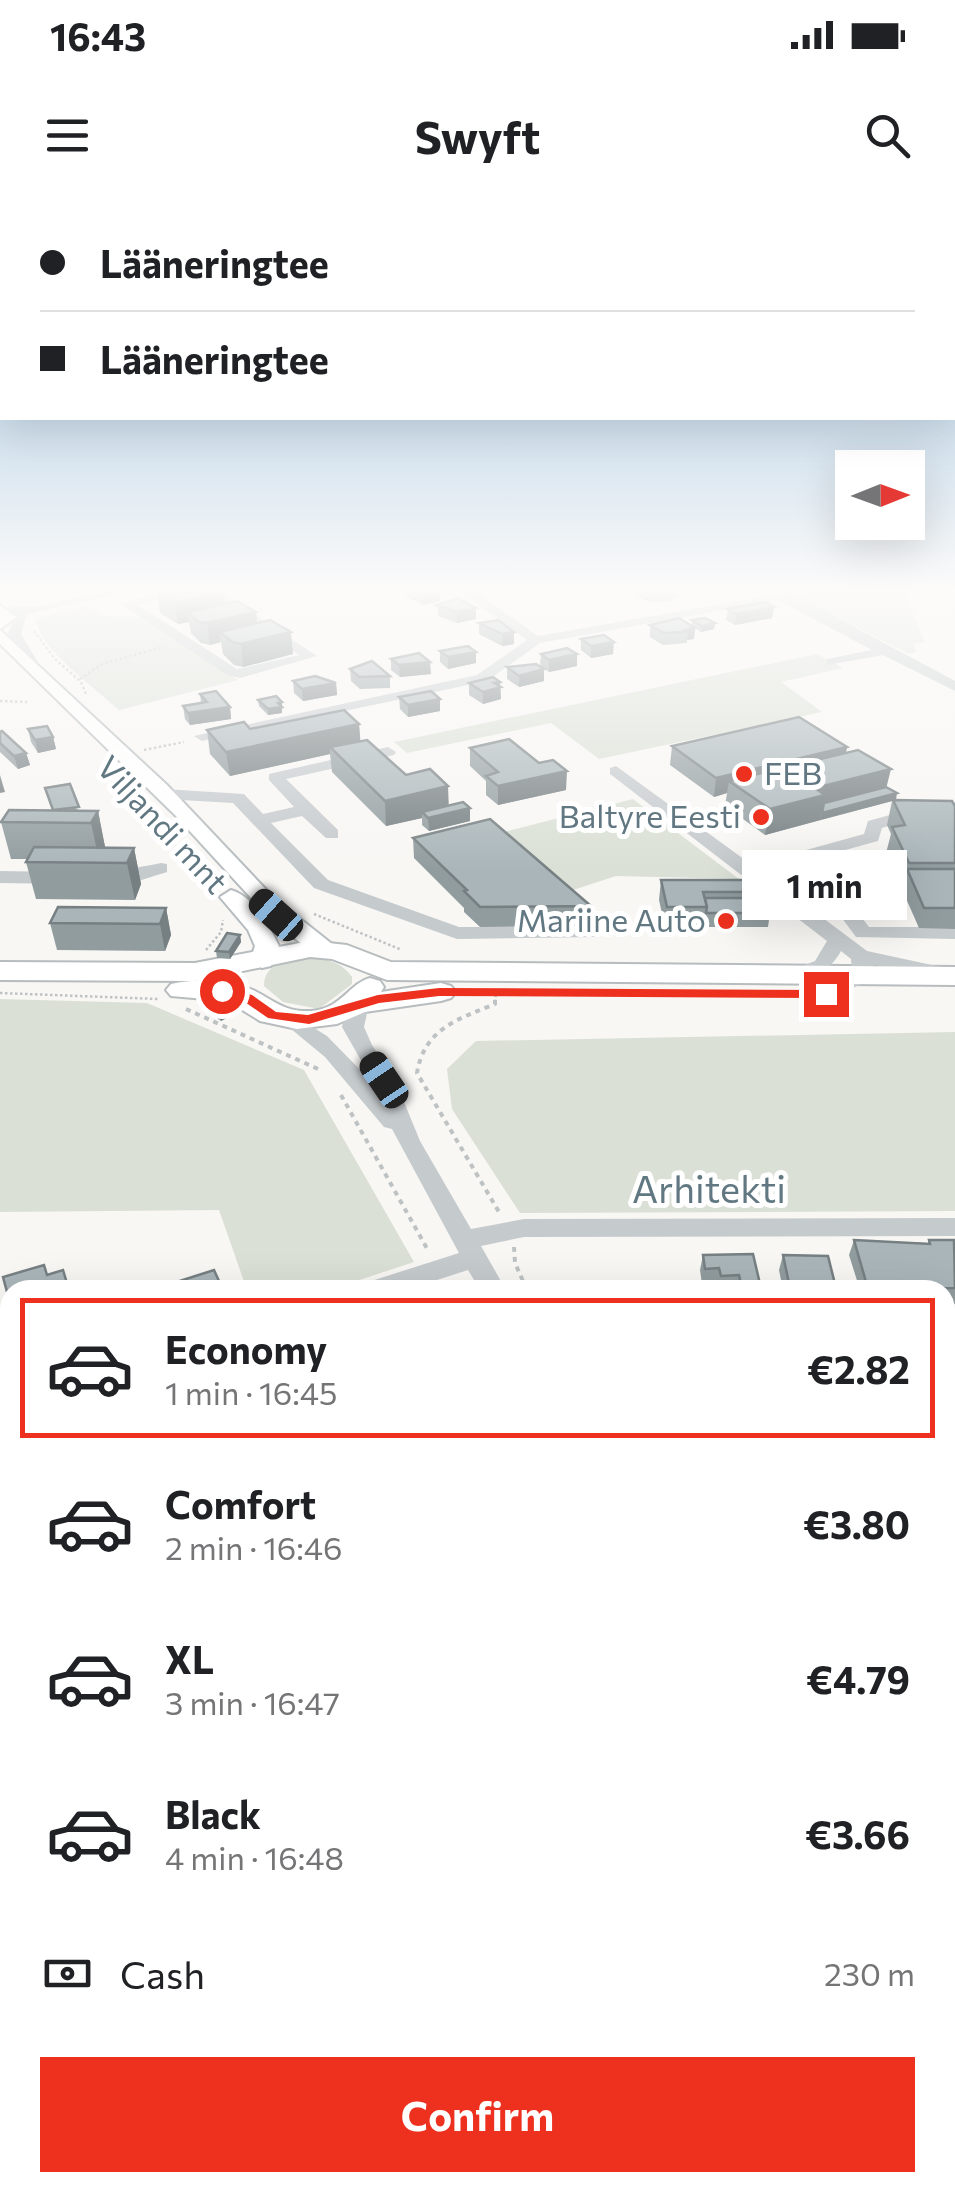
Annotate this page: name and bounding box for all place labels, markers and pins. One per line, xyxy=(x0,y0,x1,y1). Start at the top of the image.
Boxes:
place label: FEB xyxy=(764,752,822,792)
marker: FEB xyxy=(733,763,755,785)
place label: Baltyre Eesti xyxy=(559,795,741,835)
marker: Baltyre Eesti xyxy=(750,806,772,828)
place label: Mariine Auto xyxy=(517,899,706,939)
marker: Mariine Auto xyxy=(715,910,737,932)

